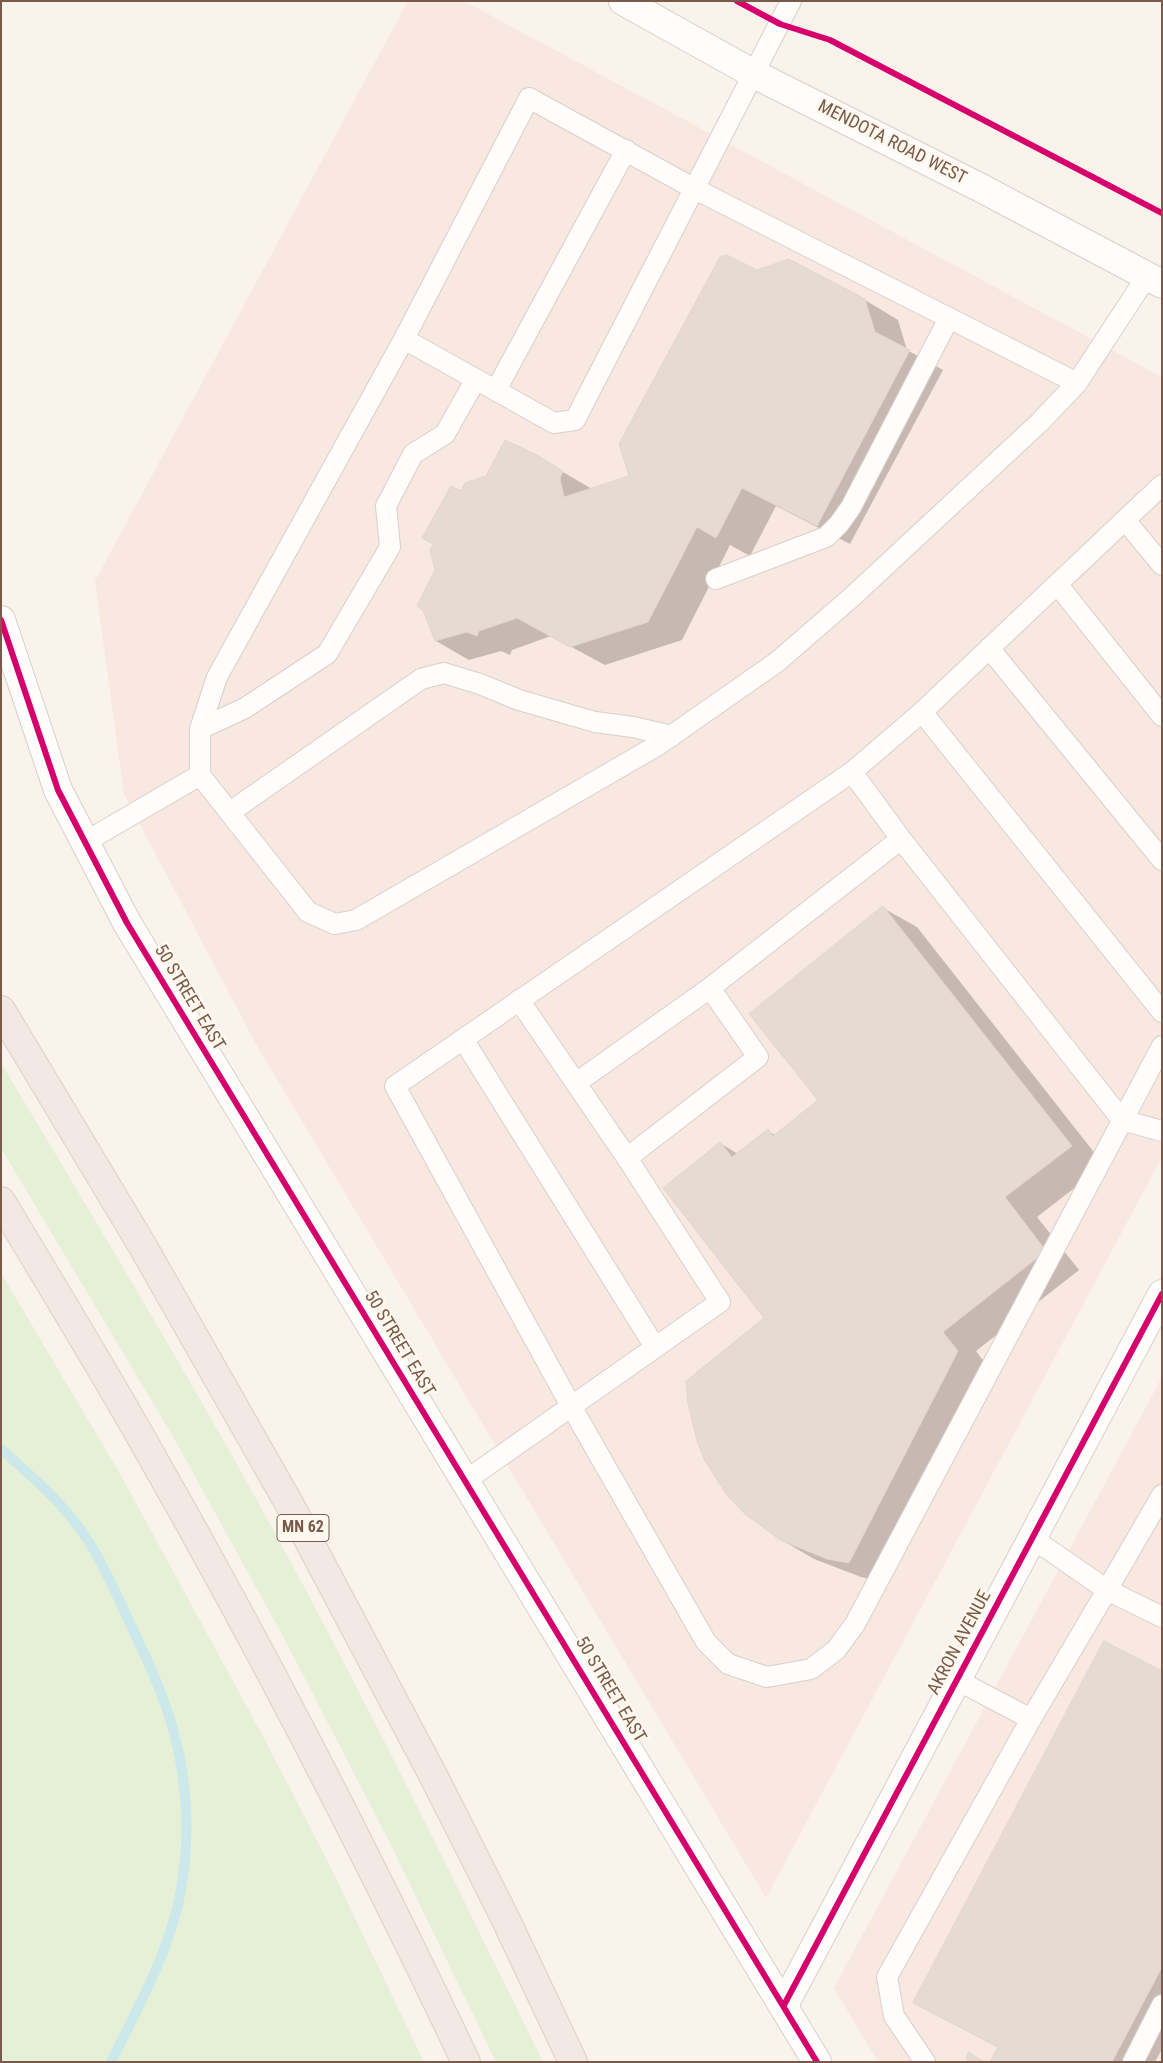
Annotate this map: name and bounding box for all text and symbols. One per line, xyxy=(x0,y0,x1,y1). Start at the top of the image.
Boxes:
street label: MENDOTA ROAD WEST xyxy=(814,96,970,190)
street label: 50 STREET EAST xyxy=(149,941,229,1055)
street label: 50 STREET EAST xyxy=(359,1287,439,1401)
road number: MN 62 xyxy=(277,1515,329,1542)
street label: AKRON AVENUE xyxy=(924,1587,996,1699)
street label: 50 STREET EAST xyxy=(570,1633,650,1747)

